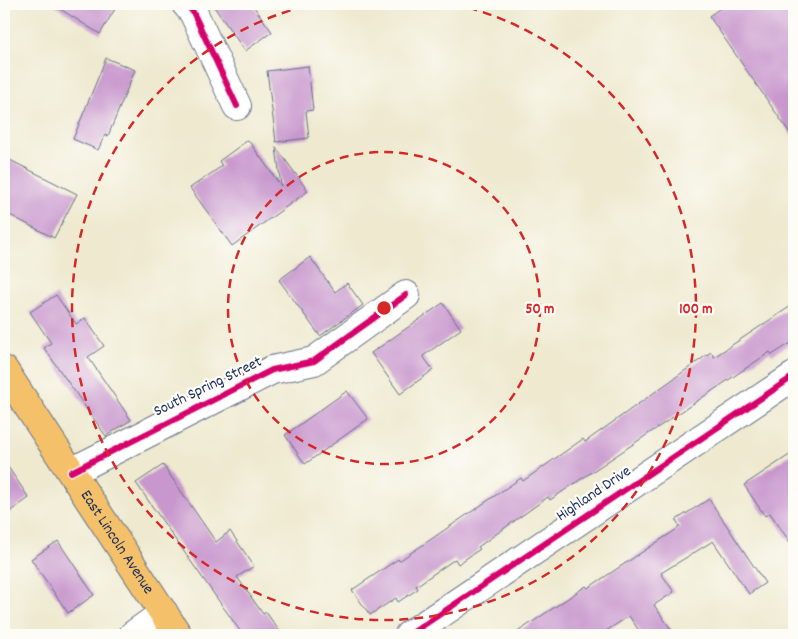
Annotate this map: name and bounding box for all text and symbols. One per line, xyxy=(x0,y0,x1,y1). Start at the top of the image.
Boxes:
centre of rings xyxy=(375,299,393,317)
text: 50 m xyxy=(526,299,554,321)
text: 100 m xyxy=(679,299,713,321)
street label: South Spring Street xyxy=(150,351,266,423)
street label: Highland Drive xyxy=(552,460,636,528)
street label: East Lincoln Avenue xyxy=(74,486,160,599)

